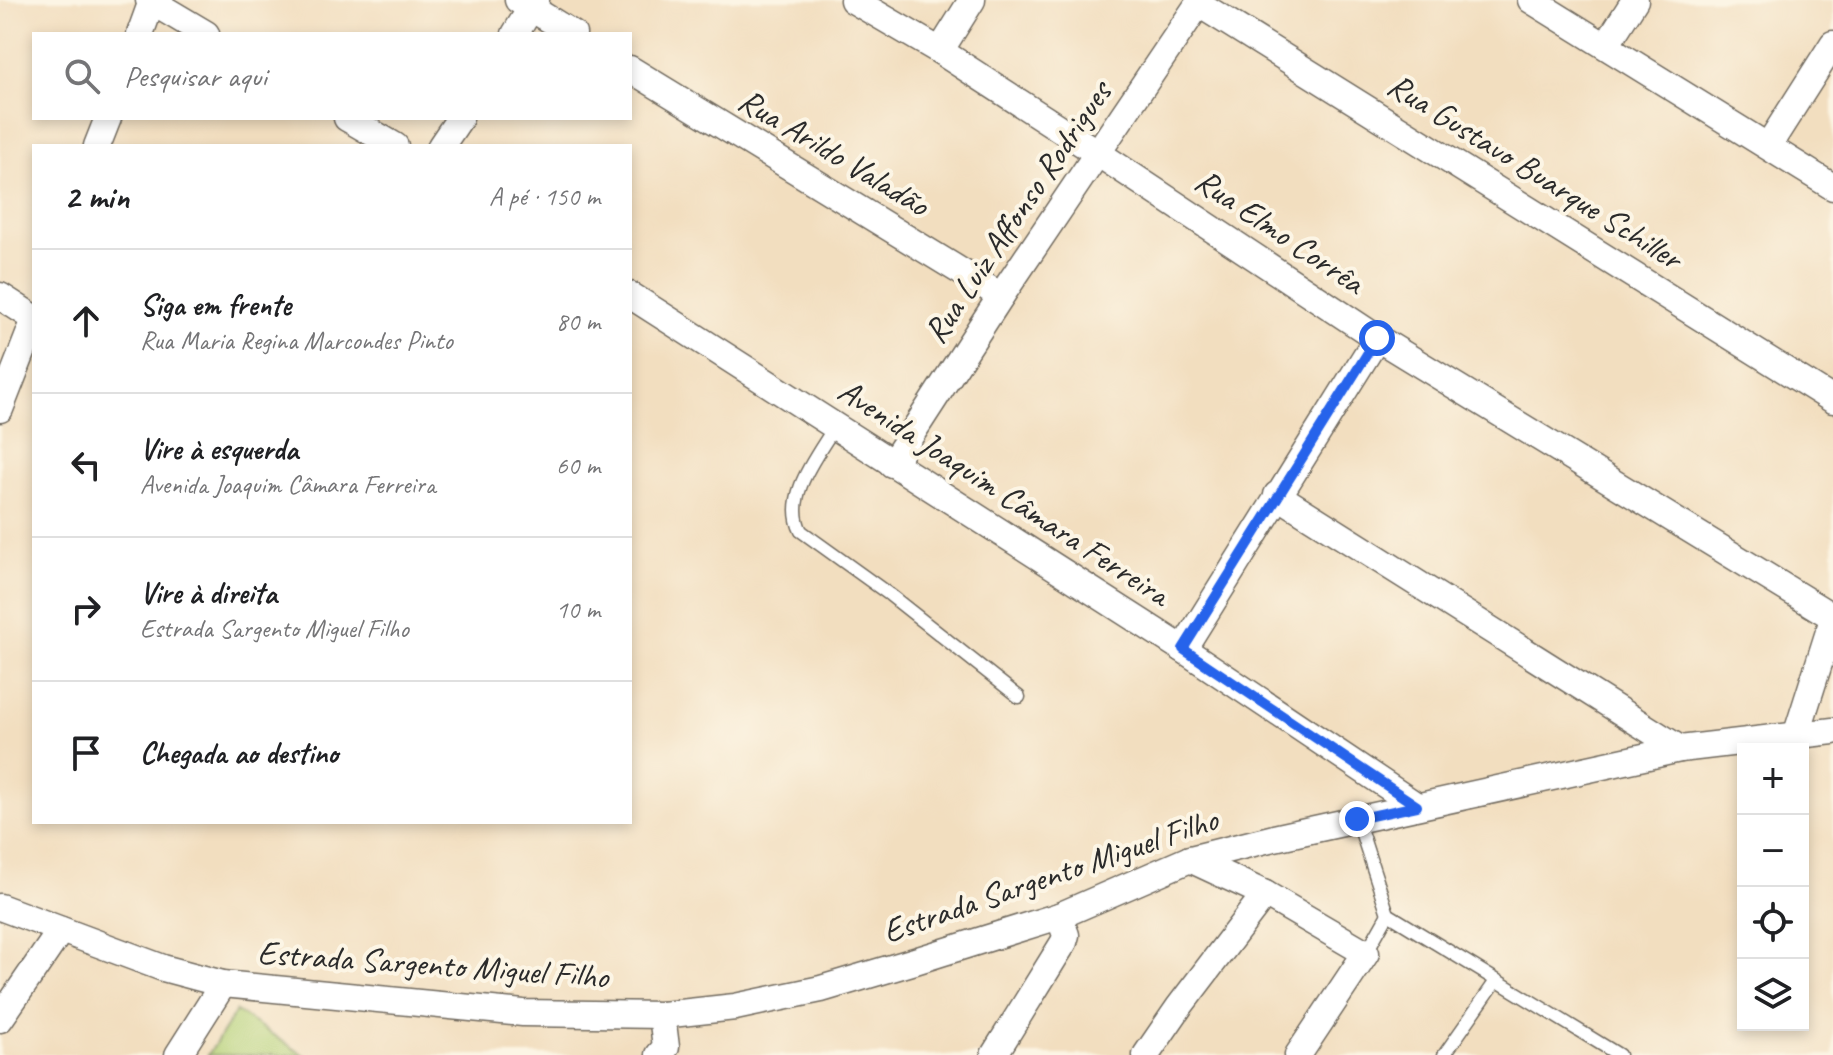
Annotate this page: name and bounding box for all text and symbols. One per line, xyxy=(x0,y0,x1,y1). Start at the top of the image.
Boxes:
search box xyxy=(32,32,632,120)
icon: search xyxy=(60,54,104,98)
text: Pesquisar aqui xyxy=(124,57,267,95)
street label: Rua Gustavo Buarque Schiller xyxy=(1380,63,1693,281)
street label: Rua Luiz Affonso Rodrigues xyxy=(914,70,1122,351)
street label: Rua Arildo Valadão xyxy=(731,78,939,227)
street label: Rua Elmo Corrêa xyxy=(1187,159,1375,305)
text: 2 min xyxy=(64,175,129,218)
text: A pé · 150 m xyxy=(489,180,600,213)
text: Siga em frente xyxy=(140,286,291,324)
icon: ahead xyxy=(64,299,108,343)
text: 80 m xyxy=(556,305,600,338)
route start xyxy=(1359,320,1395,356)
text: Rua Maria Regina Marcondes Pinto xyxy=(140,324,453,357)
street label: Avenida Joaquim Câmara Ferreira xyxy=(830,369,1180,617)
text: Vire à esquerda xyxy=(140,430,298,468)
icon: left xyxy=(64,443,108,487)
text: 60 m xyxy=(556,449,600,482)
text: Avenida Joaquim Câmara Ferreira xyxy=(140,468,435,501)
text: Vire à direita xyxy=(140,574,277,612)
icon: right xyxy=(64,587,108,631)
text: 10 m xyxy=(556,593,600,626)
text: Estrada Sargento Miguel Filho xyxy=(140,612,409,645)
icon: arrive xyxy=(64,731,108,775)
text: Chegada ao destino xyxy=(140,734,338,772)
map controls xyxy=(1737,743,1809,1031)
button: + xyxy=(1737,743,1809,815)
street label: Estrada Sargento Miguel Filho xyxy=(877,797,1225,953)
route end xyxy=(1339,801,1375,837)
button: − xyxy=(1737,815,1809,887)
button: locate xyxy=(1737,887,1809,959)
street label: Estrada Sargento Miguel Filho xyxy=(256,930,612,998)
button: layers xyxy=(1737,959,1809,1031)

